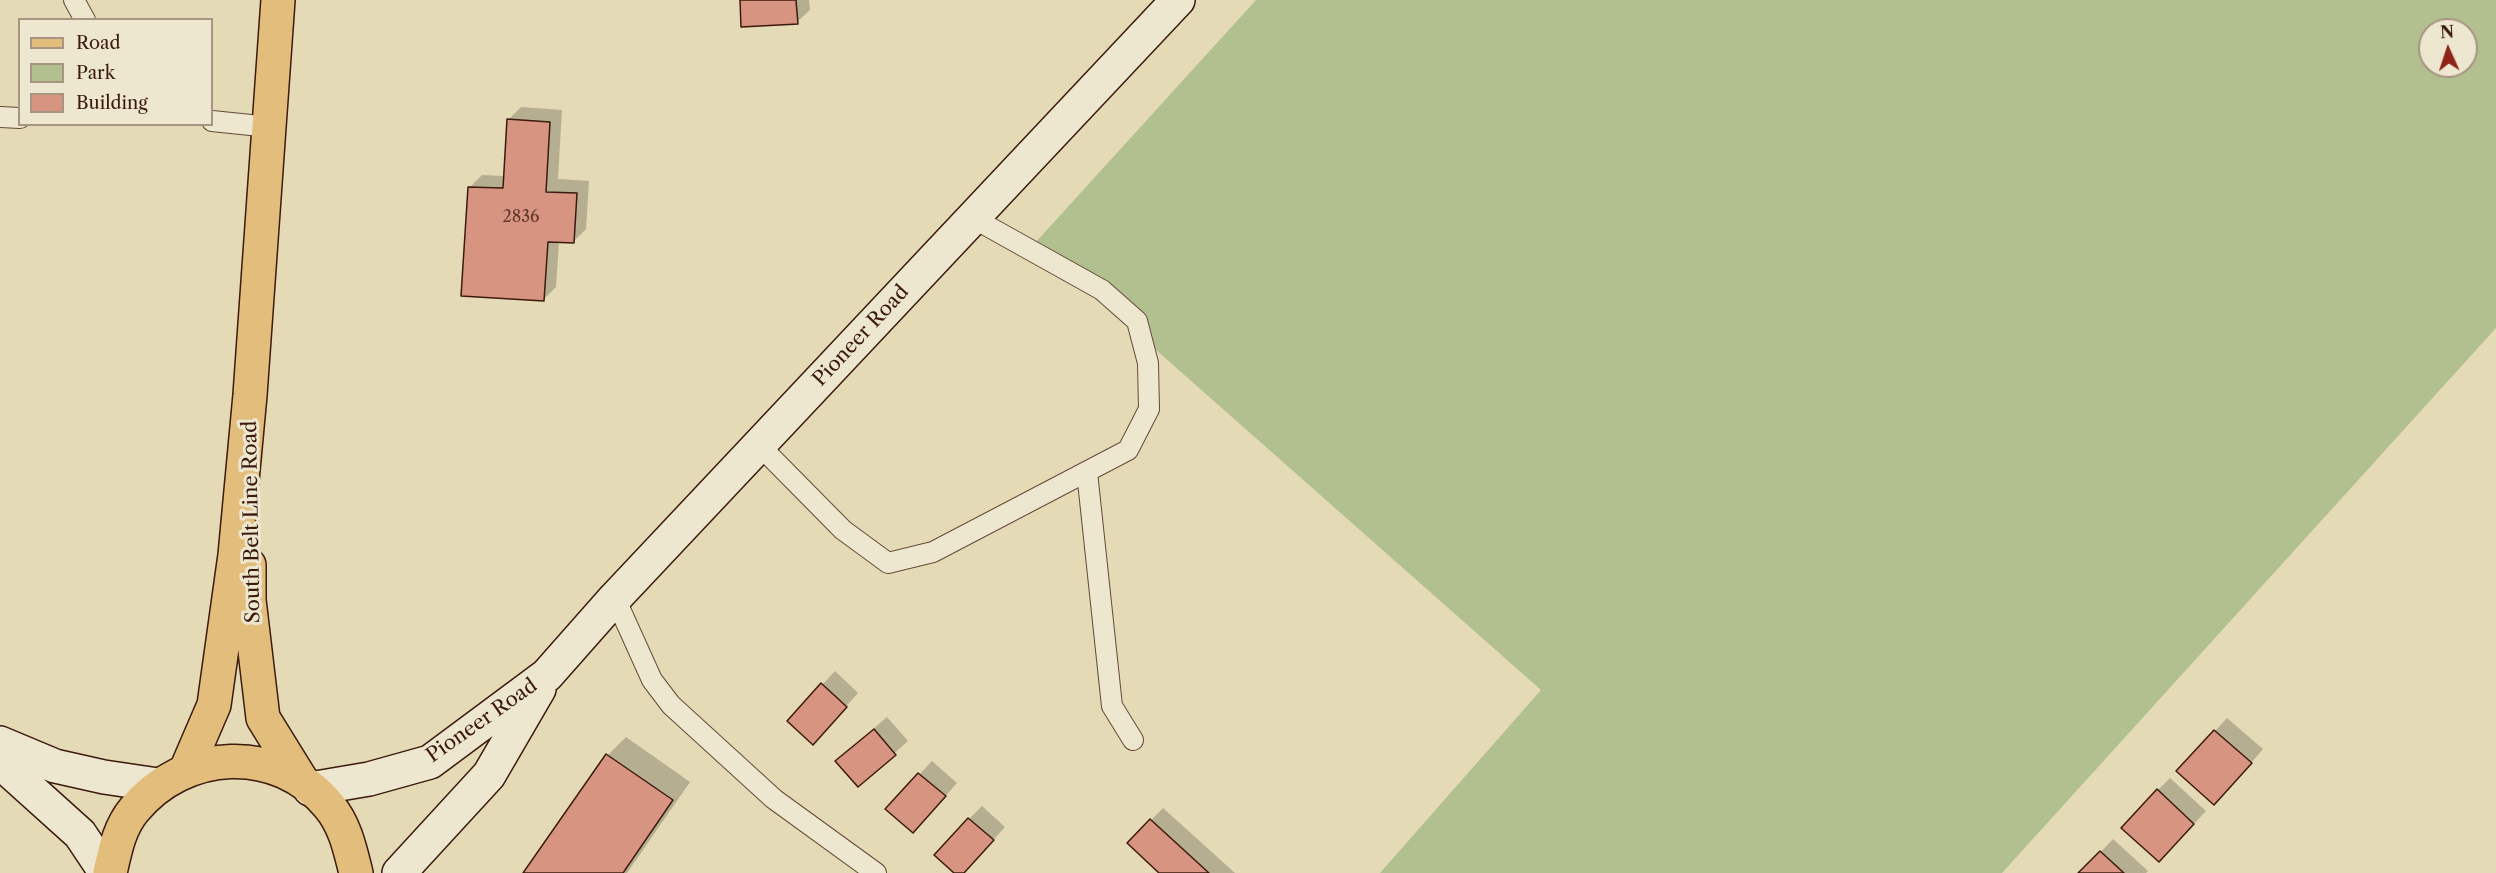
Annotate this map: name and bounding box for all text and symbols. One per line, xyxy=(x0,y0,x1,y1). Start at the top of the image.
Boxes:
legend xyxy=(18,18,213,126)
north arrow xyxy=(2418,18,2478,78)
text: N xyxy=(2440,22,2455,42)
text: Road xyxy=(76,32,121,54)
text: Park xyxy=(76,62,115,84)
text: Building xyxy=(76,92,148,114)
house number: 2836 xyxy=(503,207,539,227)
street label: Pioneer Road xyxy=(808,280,914,392)
street label: South Belt Line Road xyxy=(238,420,266,624)
street label: Pioneer Road xyxy=(422,674,542,768)

